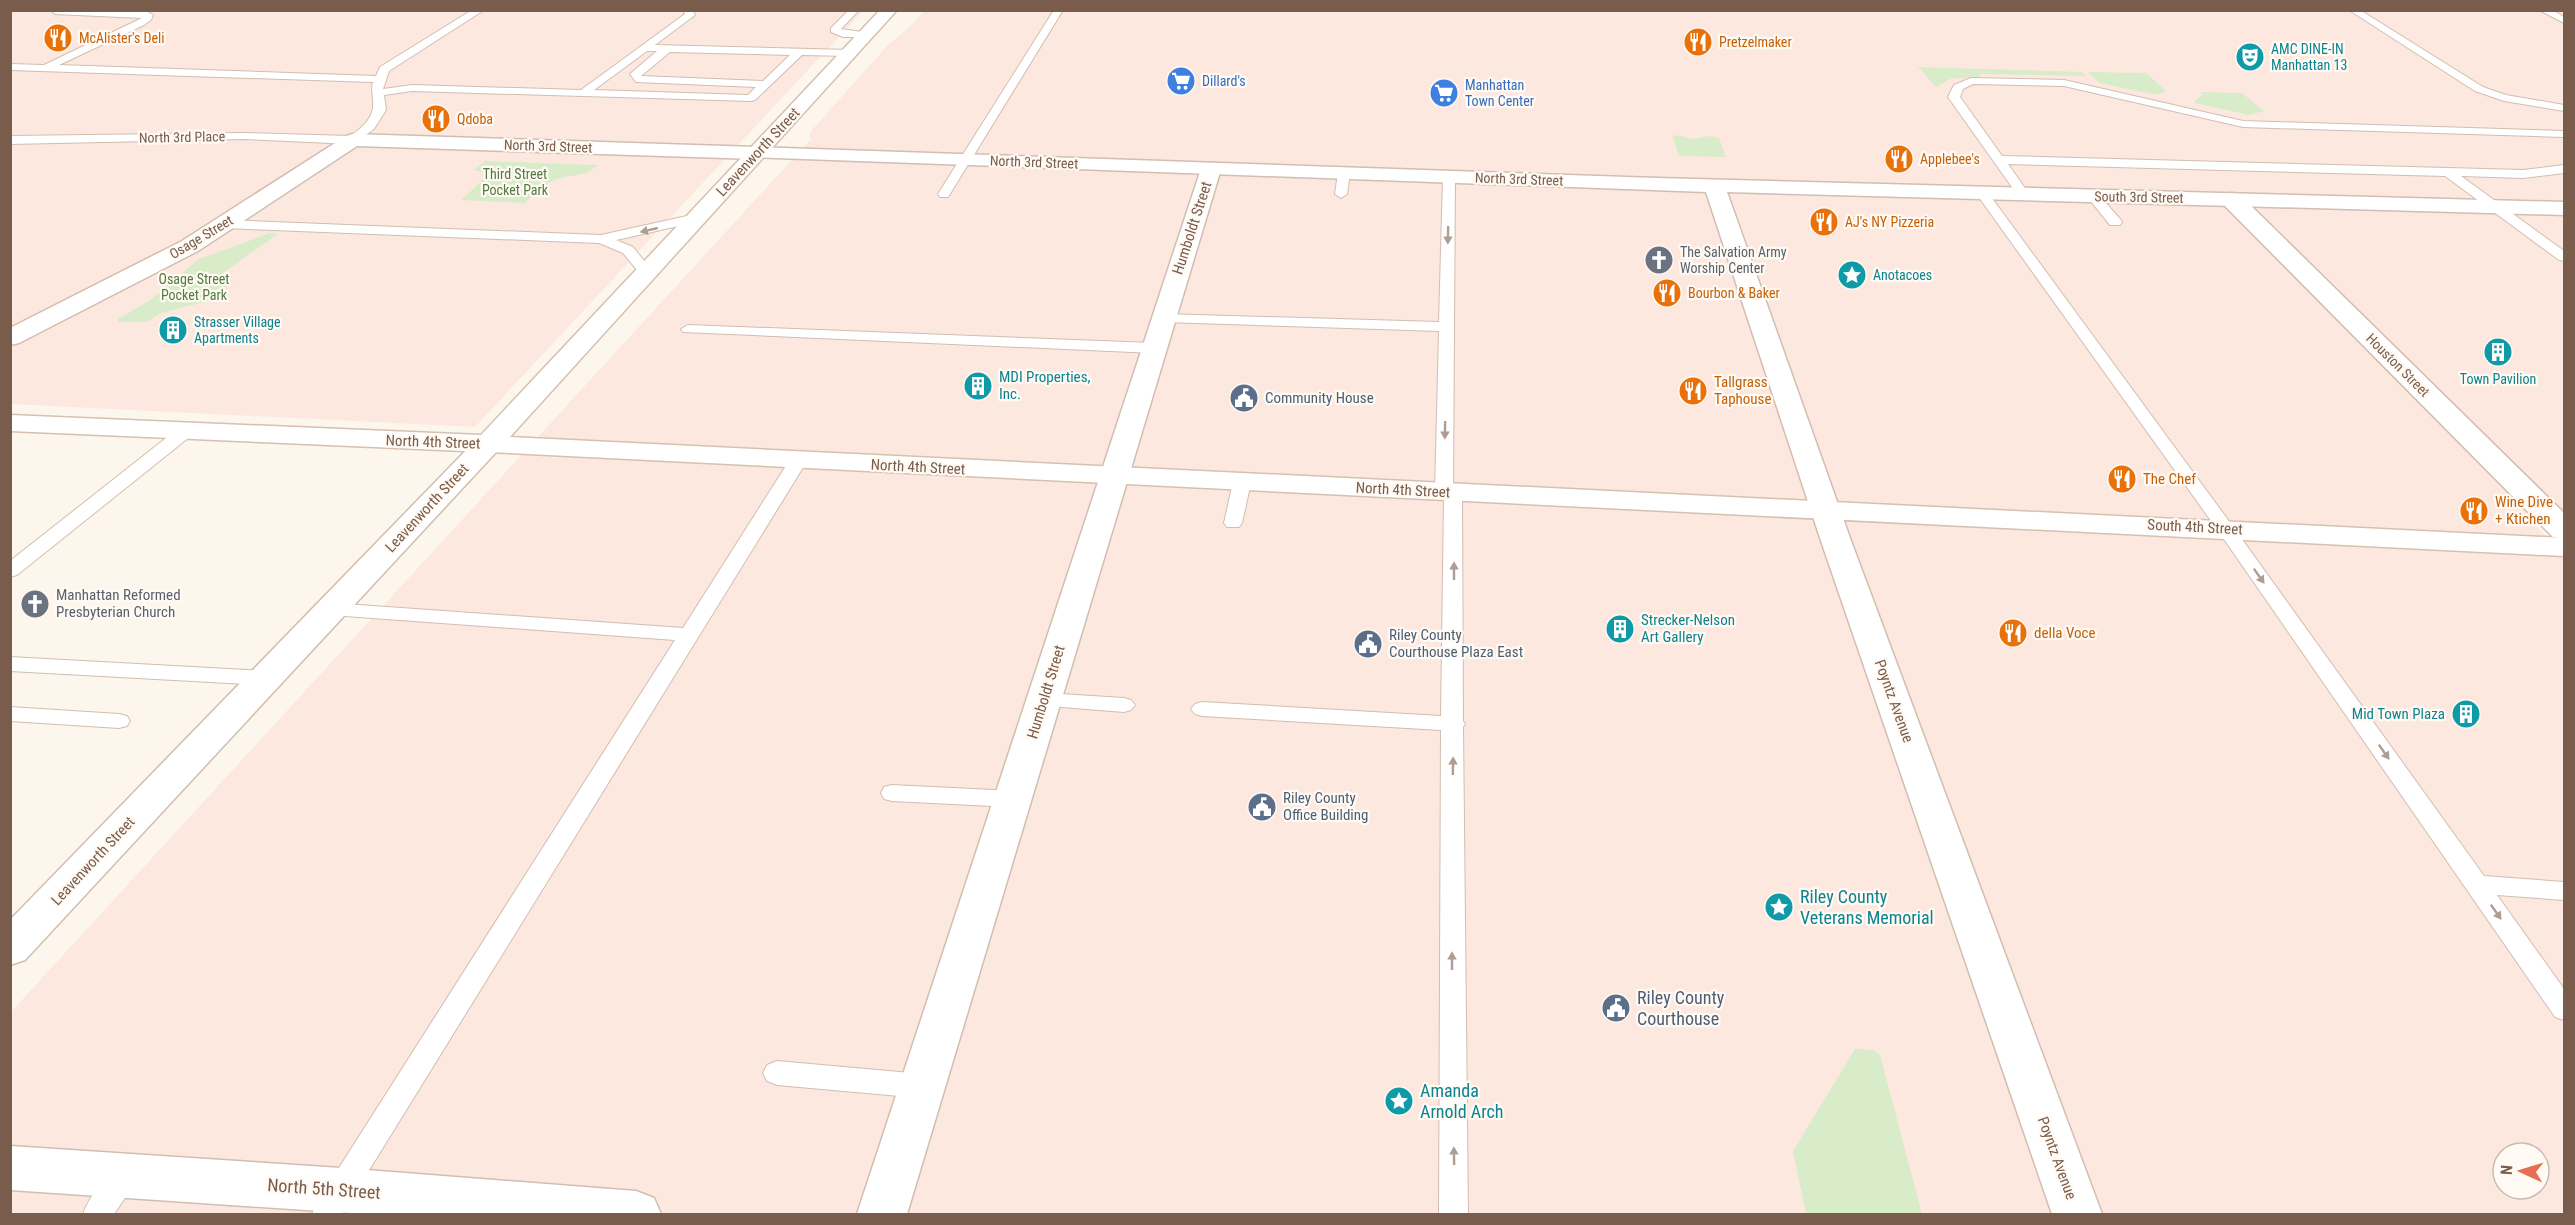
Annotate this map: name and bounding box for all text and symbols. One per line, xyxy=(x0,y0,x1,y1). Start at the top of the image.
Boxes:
restaurant icon: McAlister's Deli xyxy=(42,22,74,54)
restaurant icon: Pretzelmaker xyxy=(1682,26,1714,58)
place label: McAlister's Deli xyxy=(79,30,164,46)
place label: Pretzelmaker xyxy=(1719,34,1792,50)
theatre icon: AMC DINE-IN Manhattan 13 xyxy=(2234,41,2266,73)
place label: AMC DINE-IN Manhattan 13 xyxy=(2271,41,2347,73)
supermarket icon: Dillard's xyxy=(1165,65,1197,97)
place label: Dillard's xyxy=(1202,73,1246,89)
supermarket icon: Manhattan Town Center xyxy=(1428,77,1460,109)
place label: Manhattan Town Center xyxy=(1465,77,1534,109)
restaurant icon: Qdoba xyxy=(420,103,452,135)
street label: Leavenworth Street xyxy=(712,104,804,200)
place label: Qdoba xyxy=(457,111,493,127)
street label: North 3rd Place xyxy=(139,128,226,146)
street label: North 3rd Street xyxy=(504,136,592,156)
restaurant icon: Applebee's xyxy=(1883,143,1915,175)
place label: Applebee's xyxy=(1920,151,1980,167)
street label: North 3rd Street xyxy=(990,152,1078,172)
park label: Third Street Pocket Park xyxy=(482,166,549,198)
street label: North 3rd Street xyxy=(1475,169,1563,189)
street label: Humboldt Street xyxy=(1169,179,1215,277)
street label: South 3rd Street xyxy=(2094,188,2184,206)
restaurant icon: AJ's NY Pizzeria xyxy=(1808,206,1840,238)
street label: Osage Street xyxy=(166,212,236,262)
place label: AJ's NY Pizzeria xyxy=(1845,214,1934,230)
one-way arrow xyxy=(639,225,658,235)
one-way arrow xyxy=(1443,226,1453,245)
church icon: The Salvation Army Worship Center xyxy=(1643,244,1675,276)
place label: The Salvation Army Worship Center xyxy=(1680,244,1787,276)
place icon: Anotacoes xyxy=(1836,259,1868,291)
place label: Anotacoes xyxy=(1873,267,1932,283)
park label: Osage Street Pocket Park xyxy=(159,271,230,303)
restaurant icon: Bourbon & Baker xyxy=(1651,277,1683,309)
place label: Bourbon & Baker xyxy=(1688,285,1780,301)
building icon: Strasser Village Apartments xyxy=(157,314,189,346)
place label: Strasser Village Apartments xyxy=(194,314,281,346)
street label: Houston Street xyxy=(2363,330,2433,400)
building icon: Town Pavilion xyxy=(2482,336,2514,368)
place label: MDI Properties, Inc. xyxy=(999,368,1090,403)
building icon: MDI Properties, Inc. xyxy=(962,370,994,402)
place label: Town Pavilion xyxy=(2460,371,2536,387)
place label: Tallgrass Taphouse xyxy=(1714,373,1771,408)
restaurant icon: Tallgrass Taphouse xyxy=(1677,375,1709,407)
public building icon: Community House xyxy=(1228,382,1260,414)
place label: Community House xyxy=(1265,389,1374,407)
one-way arrow xyxy=(1440,421,1449,440)
street label: North 4th Street xyxy=(385,431,481,453)
street label: North 4th Street xyxy=(870,456,966,478)
street label: Leavenworth Street xyxy=(381,460,473,556)
restaurant icon: The Chef xyxy=(2106,463,2138,495)
place label: The Chef xyxy=(2143,470,2196,488)
street label: North 4th Street xyxy=(1355,479,1451,501)
place label: Wine Dive + Ktichen xyxy=(2495,493,2553,528)
restaurant icon: Wine Dive + Ktichen xyxy=(2458,495,2490,527)
street label: South 4th Street xyxy=(2147,516,2243,538)
one-way arrow xyxy=(1449,562,1459,581)
one-way arrow xyxy=(2253,567,2265,583)
place label: Manhattan Reformed Presbyterian Church xyxy=(56,586,181,621)
church icon: Manhattan Reformed Presbyterian Church xyxy=(19,588,51,620)
place label: Strecker-Nelson Art Gallery xyxy=(1641,611,1735,646)
building icon: Strecker-Nelson Art Gallery xyxy=(1604,613,1636,645)
restaurant icon: della Voce xyxy=(1997,617,2029,649)
place label: della Voce xyxy=(2034,624,2096,642)
place label: Riley County Courthouse Plaza East xyxy=(1389,626,1523,661)
public building icon: Riley County Courthouse Plaza East xyxy=(1352,628,1384,660)
street label: Humboldt Street xyxy=(1023,643,1069,741)
street label: Poyntz Avenue xyxy=(1871,657,1917,745)
building icon: Mid Town Plaza xyxy=(2450,698,2482,730)
place label: Mid Town Plaza xyxy=(2352,705,2445,723)
one-way arrow xyxy=(2378,744,2390,760)
one-way arrow xyxy=(1448,757,1458,776)
place label: Riley County Office Building xyxy=(1283,789,1368,824)
public building icon: Riley County Office Building xyxy=(1246,791,1278,823)
street label: Leavenworth Street xyxy=(47,813,139,909)
place label: Riley County Veterans Memorial xyxy=(1800,886,1934,928)
place icon: Riley County Veterans Memorial xyxy=(1763,891,1795,923)
one-way arrow xyxy=(2490,903,2502,919)
one-way arrow xyxy=(1447,952,1457,971)
place label: Riley County Courthouse xyxy=(1637,987,1725,1029)
public building icon: Riley County Courthouse xyxy=(1600,992,1632,1024)
place label: Amanda Arnold Arch xyxy=(1420,1080,1504,1122)
place icon: Amanda Arnold Arch xyxy=(1383,1085,1415,1117)
street label: Poyntz Avenue xyxy=(2034,1114,2080,1202)
north arrow xyxy=(2491,1141,2551,1201)
one-way arrow xyxy=(1449,1147,1459,1166)
text: N xyxy=(2497,1164,2516,1176)
street label: North 5th Street xyxy=(267,1174,381,1203)

